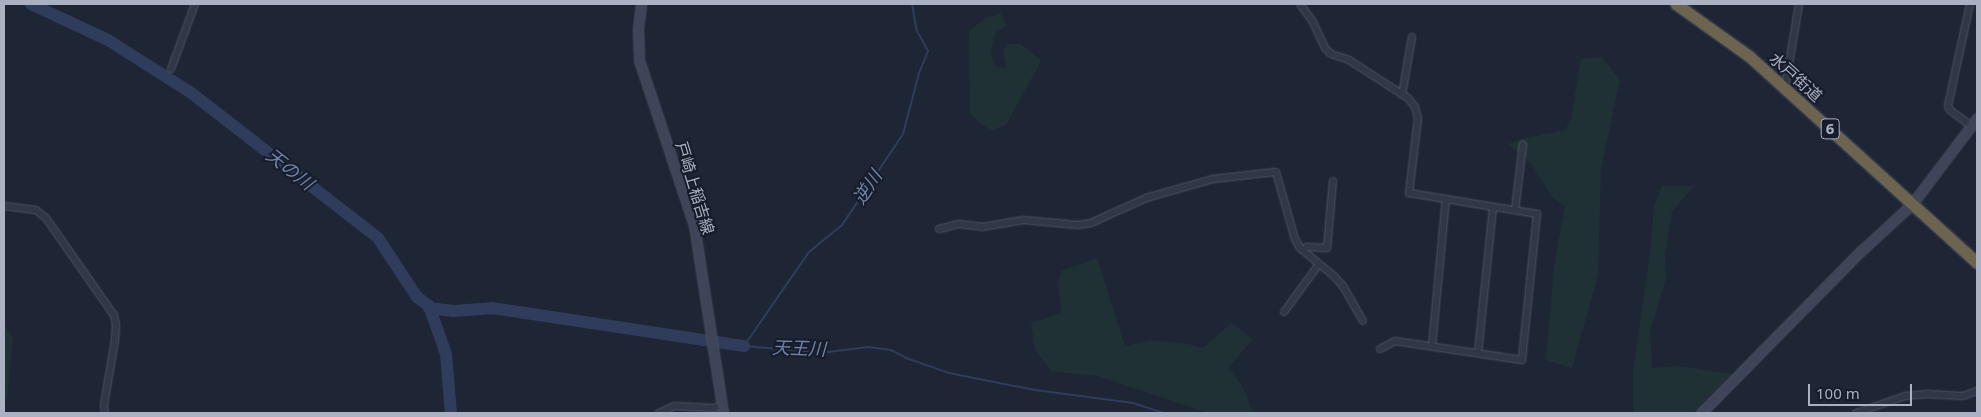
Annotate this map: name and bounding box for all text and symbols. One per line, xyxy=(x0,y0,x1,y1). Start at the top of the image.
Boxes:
street label: 水戸街道 xyxy=(1766,48,1826,106)
road number: 6 xyxy=(1820,116,1840,142)
street label: 戸崎上稲吉線 xyxy=(672,139,718,237)
water label: 天の川 xyxy=(262,144,318,194)
water label: 逆川 xyxy=(848,166,886,208)
water label: 天王川 xyxy=(772,336,826,360)
scale bar xyxy=(1811,374,1915,406)
text: 100 m xyxy=(1816,383,1860,403)

